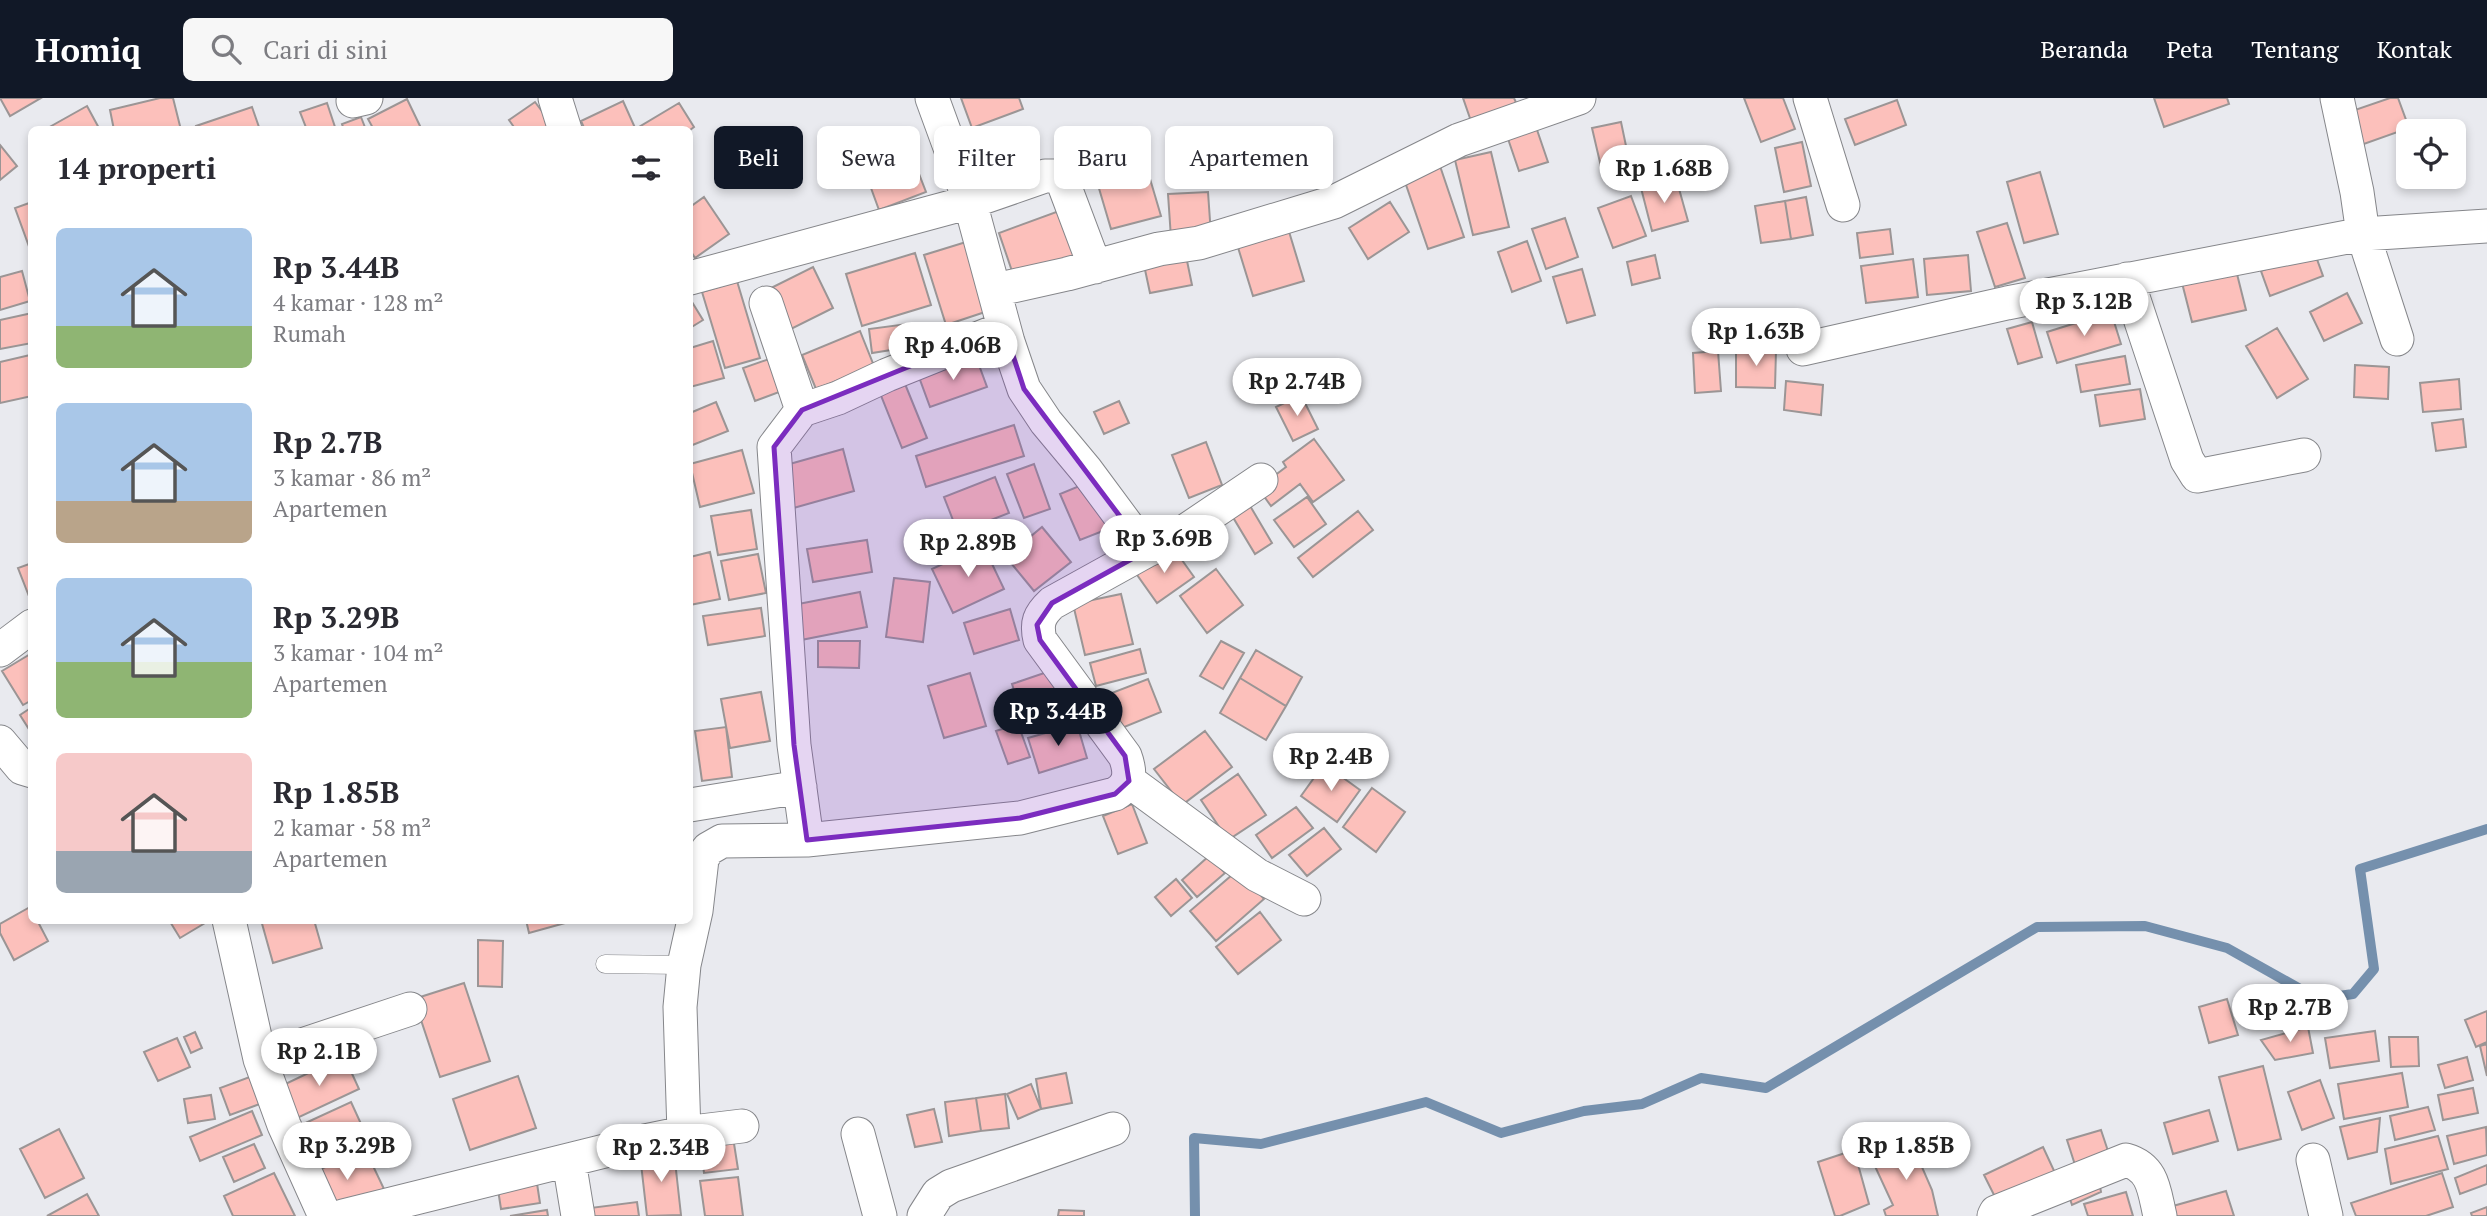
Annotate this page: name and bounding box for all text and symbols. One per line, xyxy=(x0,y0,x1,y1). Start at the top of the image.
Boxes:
search box xyxy=(183,18,673,81)
text: Homiq xyxy=(35,28,141,71)
icon: search xyxy=(207,30,245,68)
text: Cari di sini xyxy=(263,32,388,66)
text: Beranda xyxy=(2041,33,2128,65)
text: Peta xyxy=(2166,33,2213,65)
text: Tentang xyxy=(2251,33,2339,65)
text: Kontak xyxy=(2377,33,2452,65)
map controls xyxy=(2396,119,2466,189)
button: locate xyxy=(2396,119,2466,189)
chip: Beli xyxy=(714,126,803,189)
chip: Sewa xyxy=(817,126,920,189)
chip: Filter xyxy=(934,126,1040,189)
chip: Baru xyxy=(1054,126,1151,189)
chip: Apartemen xyxy=(1165,126,1333,189)
pin: Rp 1.68B xyxy=(1592,146,1736,205)
text: 14 properti xyxy=(56,148,216,188)
icon: filters xyxy=(627,149,665,187)
text: Rp 1.68B xyxy=(1616,152,1712,183)
text: Rp 3.44B xyxy=(273,247,399,287)
icon: home xyxy=(112,256,196,340)
pin: Rp 3.12B xyxy=(2012,278,2156,338)
text: Rp 3.12B xyxy=(2036,285,2132,316)
text: 4 kamar · 128 m² xyxy=(273,287,443,318)
pin: Rp 1.63B xyxy=(1684,308,1828,368)
text: Rp 1.63B xyxy=(1708,315,1804,346)
text: Rumah xyxy=(273,318,346,349)
pin: Rp 4.06B xyxy=(881,322,1025,382)
text: Rp 4.06B xyxy=(905,329,1001,360)
pin: Rp 2.74B xyxy=(1225,358,1369,418)
text: Rp 2.74B xyxy=(1249,365,1345,396)
text: Rp 2.7B xyxy=(273,422,383,462)
icon: home xyxy=(112,431,196,515)
text: 3 kamar · 86 m² xyxy=(273,462,431,493)
text: Apartemen xyxy=(273,493,387,524)
pin: Rp 3.69B xyxy=(1092,516,1236,575)
pin: Rp 2.89B xyxy=(896,519,1040,579)
text: Rp 3.69B xyxy=(1116,522,1212,553)
text: Rp 2.89B xyxy=(920,526,1016,557)
text: Rp 3.29B xyxy=(273,597,399,637)
icon: home xyxy=(112,606,196,690)
text: 3 kamar · 104 m² xyxy=(273,637,443,668)
text: Apartemen xyxy=(273,668,387,699)
pin: Rp 3.44B xyxy=(986,688,1130,748)
text: Rp 3.44B xyxy=(1010,695,1106,726)
pin: Rp 2.4B xyxy=(1266,734,1396,793)
text: Rp 2.4B xyxy=(1289,740,1373,771)
text: Rp 1.85B xyxy=(273,772,399,812)
icon: home xyxy=(112,781,196,865)
text: 2 kamar · 58 m² xyxy=(273,812,431,843)
text: Apartemen xyxy=(273,843,387,874)
pin: Rp 2.7B xyxy=(2225,984,2355,1044)
text: Rp 2.7B xyxy=(2248,991,2332,1022)
pin: Rp 2.1B xyxy=(254,1028,384,1088)
text: Rp 2.1B xyxy=(277,1035,361,1066)
pin: Rp 3.29B xyxy=(275,1122,419,1182)
pin: Rp 1.85B xyxy=(1834,1122,1978,1182)
pin: Rp 2.34B xyxy=(589,1124,733,1184)
text: Rp 3.29B xyxy=(299,1129,395,1160)
text: Rp 1.85B xyxy=(1858,1129,1954,1160)
text: Rp 2.34B xyxy=(613,1131,709,1162)

